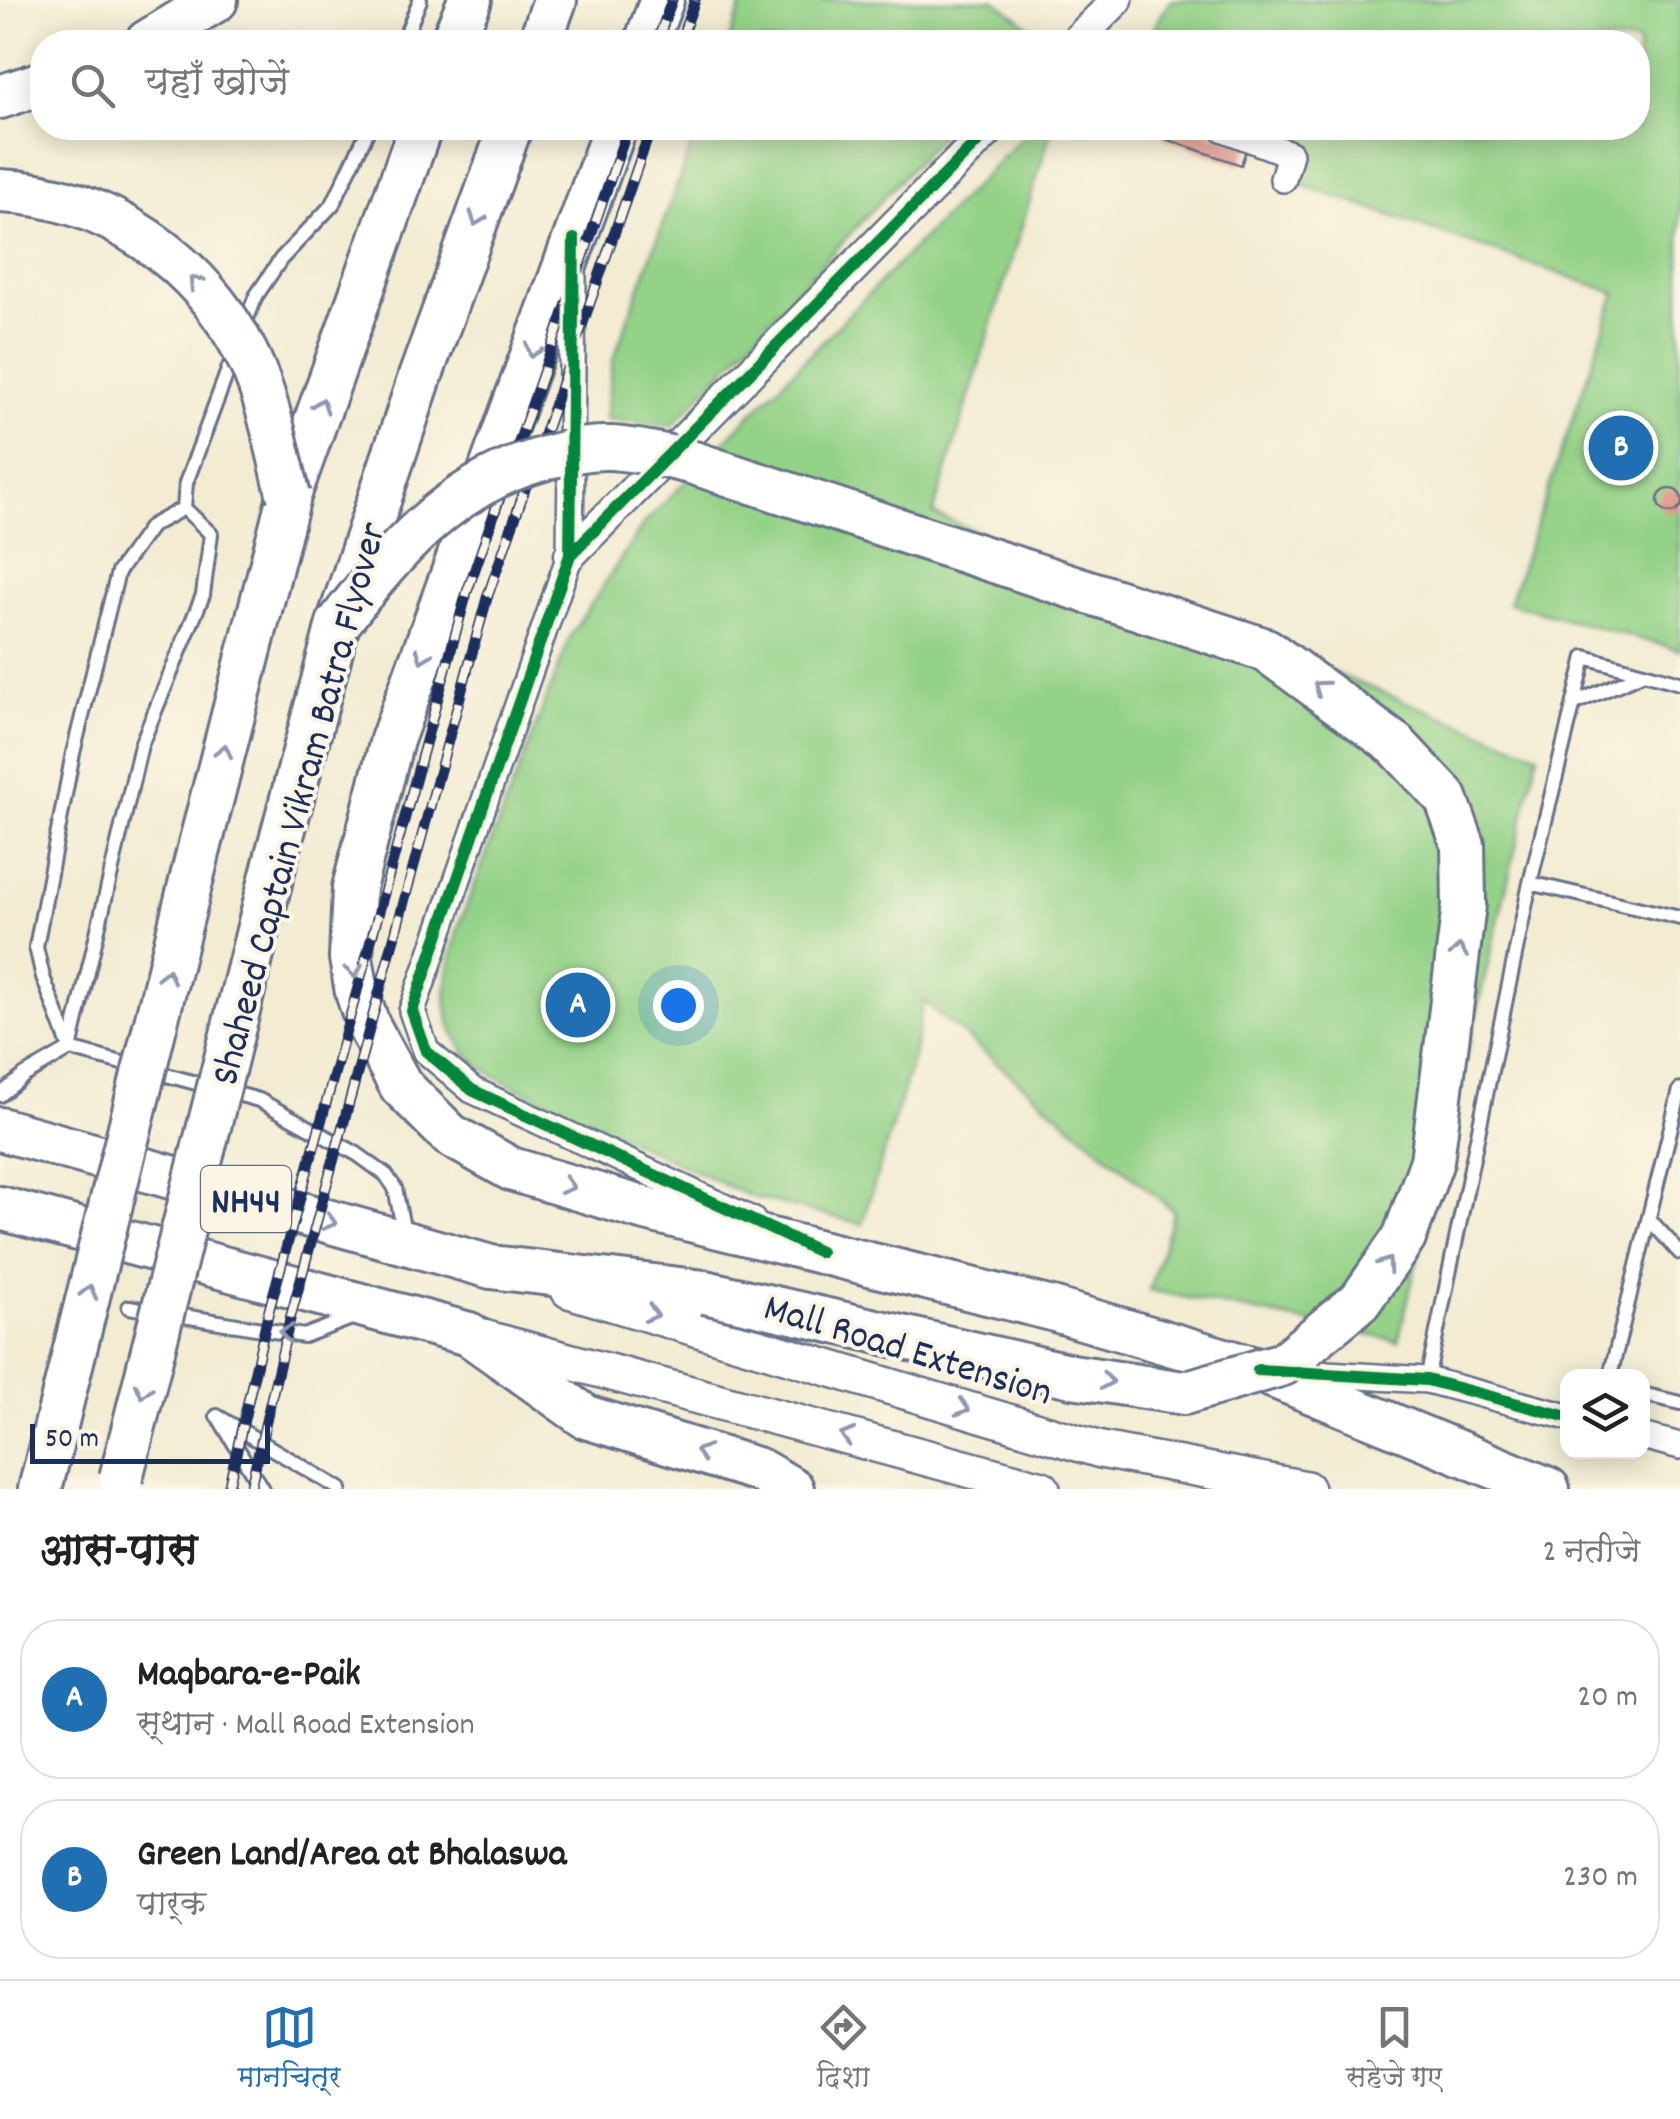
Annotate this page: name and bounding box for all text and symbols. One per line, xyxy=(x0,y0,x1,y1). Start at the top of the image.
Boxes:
search box xyxy=(30,30,1650,140)
icon: search xyxy=(65,58,120,113)
text: यहाँ खोजें xyxy=(145,58,289,113)
one-way arrow xyxy=(468,210,489,227)
one-way arrow xyxy=(189,275,207,294)
one-way arrow xyxy=(524,341,545,358)
one-way arrow xyxy=(309,397,330,414)
pin: B xyxy=(1588,410,1654,486)
street label: Shaheed Captain Vikram Batra Flyover xyxy=(200,517,405,1092)
one-way arrow xyxy=(414,647,435,664)
one-way arrow xyxy=(1313,682,1331,699)
one-way arrow xyxy=(212,743,233,760)
one-way arrow xyxy=(1448,943,1469,959)
one-way arrow xyxy=(342,962,363,979)
one-way arrow xyxy=(156,968,177,985)
pin: A xyxy=(546,968,610,1042)
your location xyxy=(653,980,704,1031)
road number: NH44 xyxy=(201,1166,291,1232)
one-way arrow xyxy=(559,1174,576,1195)
one-way arrow xyxy=(321,1210,338,1231)
one-way arrow xyxy=(1374,1257,1392,1275)
street label: Mall Road Extension xyxy=(756,1282,1058,1424)
one-way arrow xyxy=(78,1283,99,1301)
one-way arrow xyxy=(643,1302,660,1323)
one-way arrow xyxy=(277,1323,294,1344)
map controls xyxy=(1560,1369,1650,1459)
button: layers xyxy=(1560,1369,1650,1459)
one-way arrow xyxy=(1099,1370,1116,1391)
one-way arrow xyxy=(134,1382,155,1399)
one-way arrow xyxy=(954,1396,971,1417)
scale bar xyxy=(30,1419,270,1464)
text: 50 m xyxy=(45,1421,99,1461)
one-way arrow xyxy=(839,1427,856,1448)
one-way arrow xyxy=(694,1444,711,1464)
text: आस-पास xyxy=(40,1524,197,1584)
text: 2 नतीजे xyxy=(1542,1531,1640,1577)
text: Maqbara-e-Paik xyxy=(137,1649,361,1704)
text: A xyxy=(66,1676,83,1722)
text: 20 m xyxy=(1577,1676,1638,1722)
text: स्थान · Mall Road Extension xyxy=(137,1704,474,1750)
text: Green Land/Area at Bhalaswa xyxy=(137,1829,567,1884)
text: B xyxy=(67,1856,82,1902)
text: 230 m xyxy=(1563,1856,1638,1902)
text: पार्क xyxy=(137,1884,206,1930)
tab: मानचित्र xyxy=(238,2000,341,2100)
tab: दिशा xyxy=(816,2000,871,2100)
tab: सहेजे गए xyxy=(1346,2000,1442,2100)

